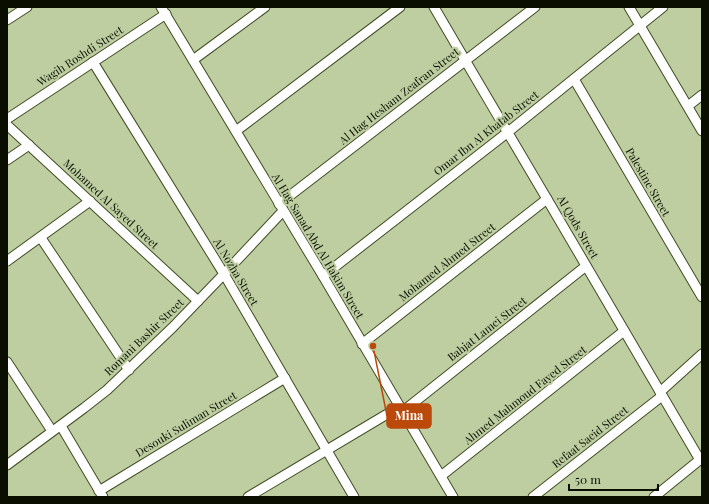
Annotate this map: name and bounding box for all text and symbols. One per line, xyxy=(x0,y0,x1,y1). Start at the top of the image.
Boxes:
street label: Wagih Roshdi Street xyxy=(33,22,126,90)
street label: Al Hag Hesham Zeafran Street xyxy=(335,44,462,148)
street label: Omar Ibn Al Khatab Street xyxy=(430,87,541,178)
street label: Palestine Street xyxy=(623,145,674,219)
street label: Mohamed Al Sayed Street xyxy=(60,155,162,252)
street label: Al Hag Sanad Abd Al Hakim Street xyxy=(268,169,368,321)
street label: Al Qods Street xyxy=(554,192,603,261)
street label: Mohamed Ahmed Street xyxy=(395,219,498,304)
street label: Al Nozha Street xyxy=(210,235,262,308)
street label: Bahjat Lamei Street xyxy=(444,293,529,364)
street label: Romani Bashir Street xyxy=(101,295,187,378)
street label: Ahmed Mahmoud Fayed Street xyxy=(459,342,589,448)
street label: Desouki Suliman Street xyxy=(132,387,239,460)
street label: Refaat Saeid Street xyxy=(549,402,631,471)
callout: Mina xyxy=(387,404,431,428)
text: Mina xyxy=(395,407,424,423)
scale bar xyxy=(569,466,658,492)
text: 50 m xyxy=(575,471,601,487)

